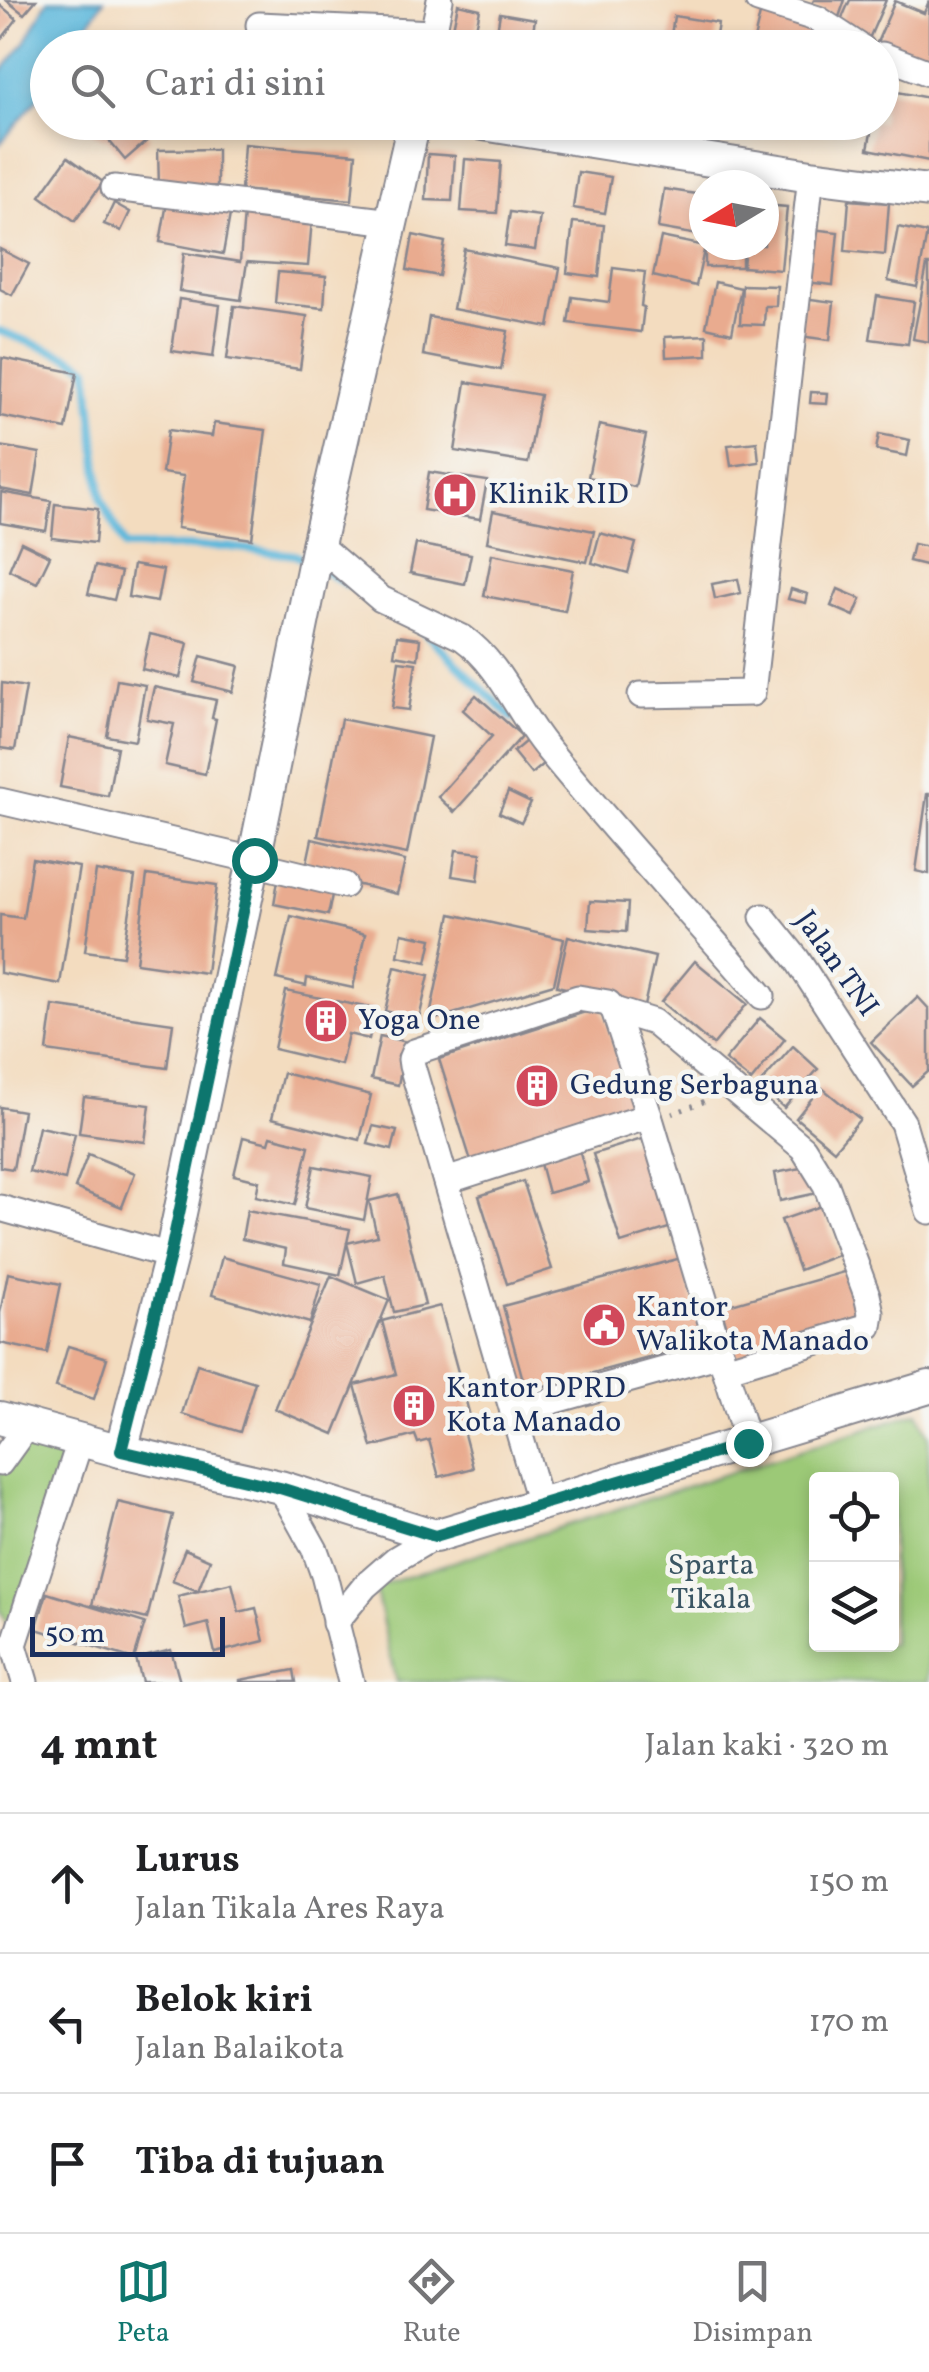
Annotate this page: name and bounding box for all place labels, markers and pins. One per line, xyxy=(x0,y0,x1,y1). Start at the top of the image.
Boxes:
hospital icon: Klinik RID xyxy=(432,472,478,518)
place label: Klinik RID xyxy=(488,474,629,516)
building icon: Yoga One xyxy=(303,998,349,1044)
place label: Yoga One xyxy=(358,1000,481,1042)
building icon: Gedung Serbaguna xyxy=(514,1063,560,1109)
place label: Gedung Serbaguna xyxy=(570,1065,819,1107)
place label: Kantor Walikota Manado xyxy=(636,1287,869,1363)
public building icon: Kantor Walikota Manado xyxy=(581,1302,627,1348)
place label: Kantor DPRD Kota Manado xyxy=(446,1368,626,1444)
building icon: Kantor DPRD Kota Manado xyxy=(391,1383,437,1429)

